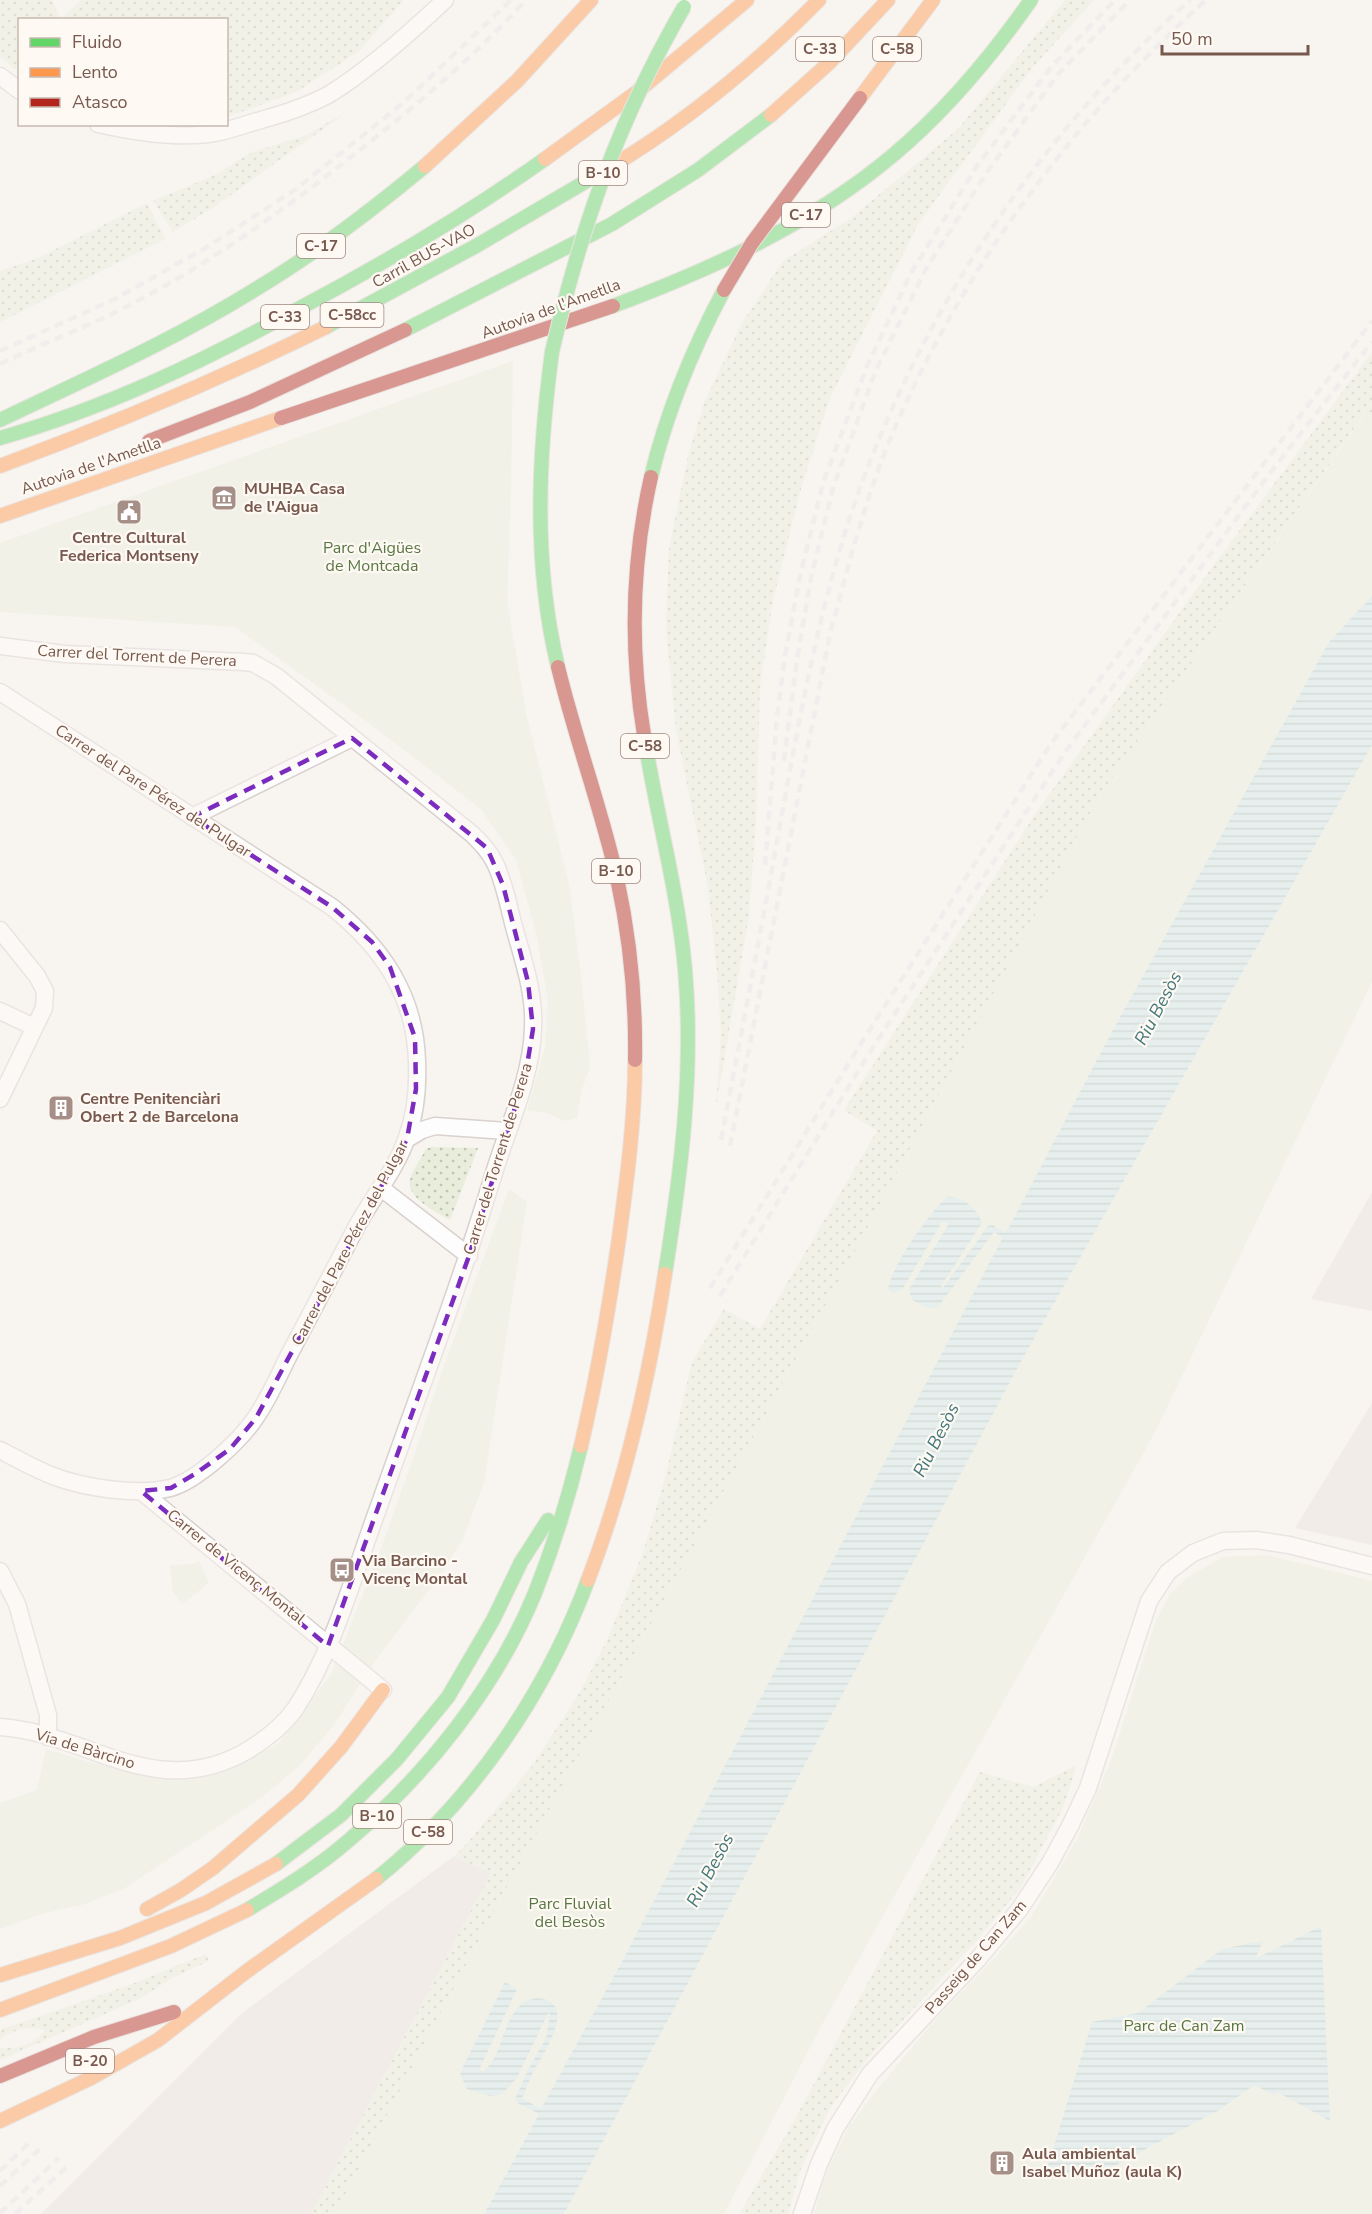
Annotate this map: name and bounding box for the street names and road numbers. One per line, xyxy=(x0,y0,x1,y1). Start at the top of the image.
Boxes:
road number: C-33 xyxy=(796,37,844,61)
road number: C-58 xyxy=(873,37,921,61)
road number: B-10 xyxy=(579,161,627,185)
road number: C-17 xyxy=(782,203,830,227)
street label: Carril BUS-VAO xyxy=(368,218,480,294)
road number: C-17 xyxy=(297,234,345,258)
street label: Autovia de l'Ametlla xyxy=(478,274,624,344)
road number: C-58cc xyxy=(320,303,384,327)
road number: C-33 xyxy=(261,305,309,329)
street label: Autovia de l'Ametlla xyxy=(18,432,164,500)
street label: Carrer del Torrent de Perera xyxy=(37,640,237,672)
street label: Carrer del Pare Pérez del Pulgar xyxy=(51,719,256,863)
road number: C-58 xyxy=(621,734,669,758)
road number: B-10 xyxy=(592,859,640,883)
street label: Carrer del Torrent de Perera xyxy=(458,1060,538,1258)
street label: Carrer del Pare Pérez del Pulgar xyxy=(286,1136,414,1350)
street label: Carrer de Vicenç Montal xyxy=(162,1504,310,1630)
street label: Via de Bàrcino xyxy=(31,1723,138,1775)
road number: B-10 xyxy=(353,1804,401,1828)
road number: C-58 xyxy=(404,1820,452,1844)
street label: Passeig de Can Zam xyxy=(920,1895,1032,2019)
road number: B-20 xyxy=(66,2049,114,2073)

